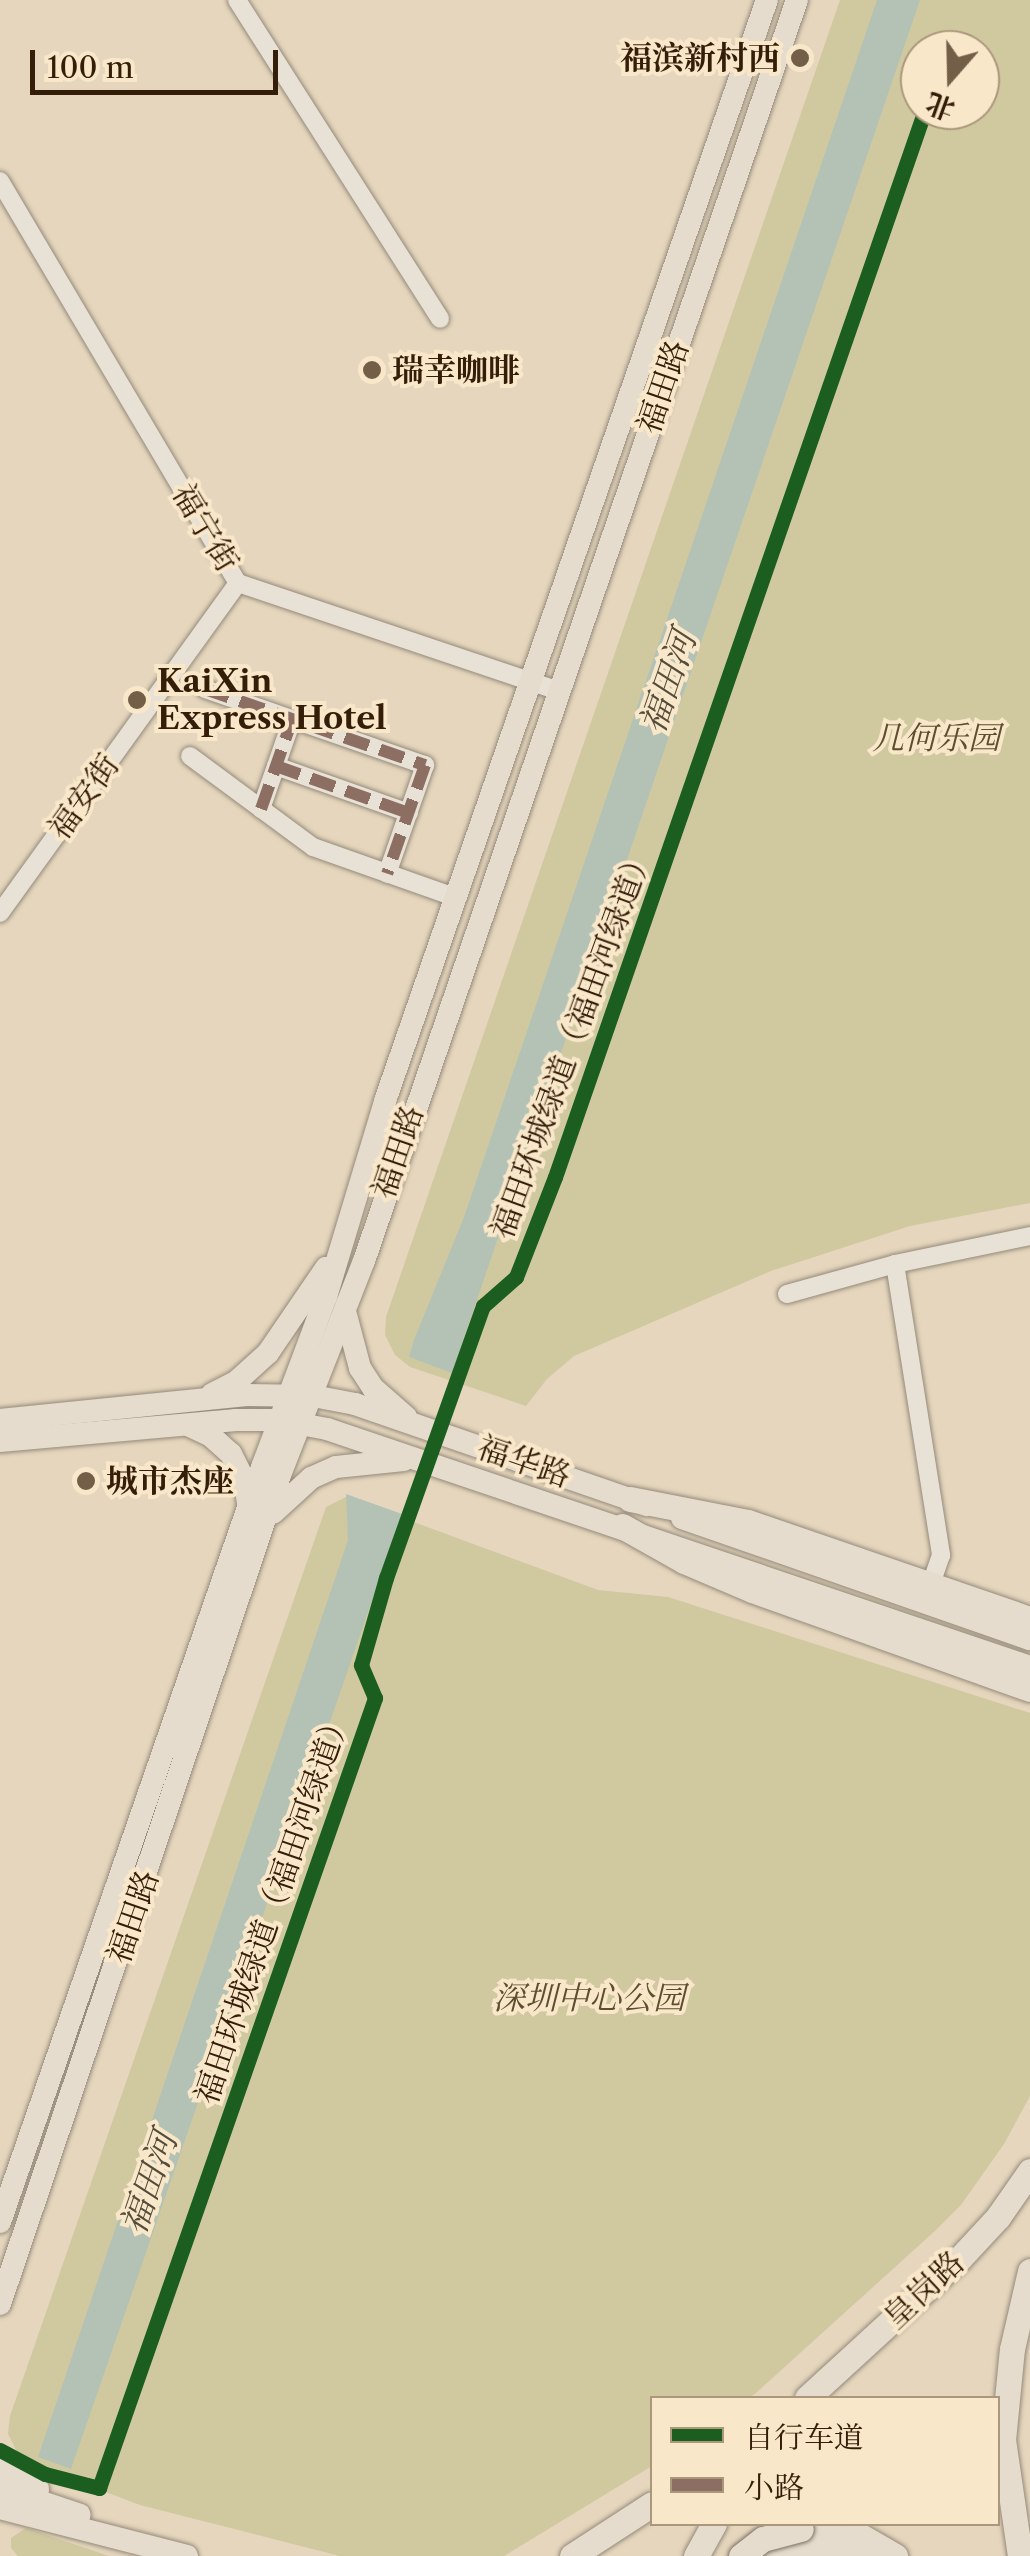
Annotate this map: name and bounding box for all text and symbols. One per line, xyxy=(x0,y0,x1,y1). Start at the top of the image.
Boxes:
scale bar xyxy=(35,30,282,92)
north arrow xyxy=(900,30,1000,130)
place label: 福滨新村西 xyxy=(620,39,780,77)
marker: 福滨新村西 xyxy=(789,47,811,69)
text: 100 m xyxy=(47,49,134,86)
text: 北 xyxy=(921,86,959,127)
street label: 福田路 xyxy=(629,335,697,439)
place label: 瑞幸咖啡 xyxy=(392,351,520,389)
marker: 瑞幸咖啡 xyxy=(361,359,383,381)
street label: 福宁街 xyxy=(164,477,246,579)
water label: 福田河 xyxy=(631,626,705,738)
place label: KaiXin Express Hotel xyxy=(157,663,387,738)
marker: KaiXin Express Hotel xyxy=(126,689,148,711)
park label: 几何乐园 xyxy=(872,719,1000,757)
street label: 福安街 xyxy=(40,747,128,847)
street label: 福田环城绿道（福田河绿道） xyxy=(483,840,661,1244)
street label: 福田路 xyxy=(364,1100,432,1204)
street label: 福华路 xyxy=(472,1428,576,1496)
place label: 城市杰座 xyxy=(106,1462,234,1500)
marker: 城市杰座 xyxy=(75,1470,97,1492)
street label: 福田环城绿道（福田河绿道） xyxy=(187,1703,359,2109)
street label: 福田路 xyxy=(99,1865,167,1969)
park label: 深圳中心公园 xyxy=(493,1979,685,2017)
water label: 福田河 xyxy=(112,2127,186,2239)
street label: 皇岗路 xyxy=(876,2243,972,2337)
legend xyxy=(650,2396,1000,2526)
text: 自行车道 xyxy=(744,2419,864,2456)
text: 小路 xyxy=(744,2469,804,2506)

